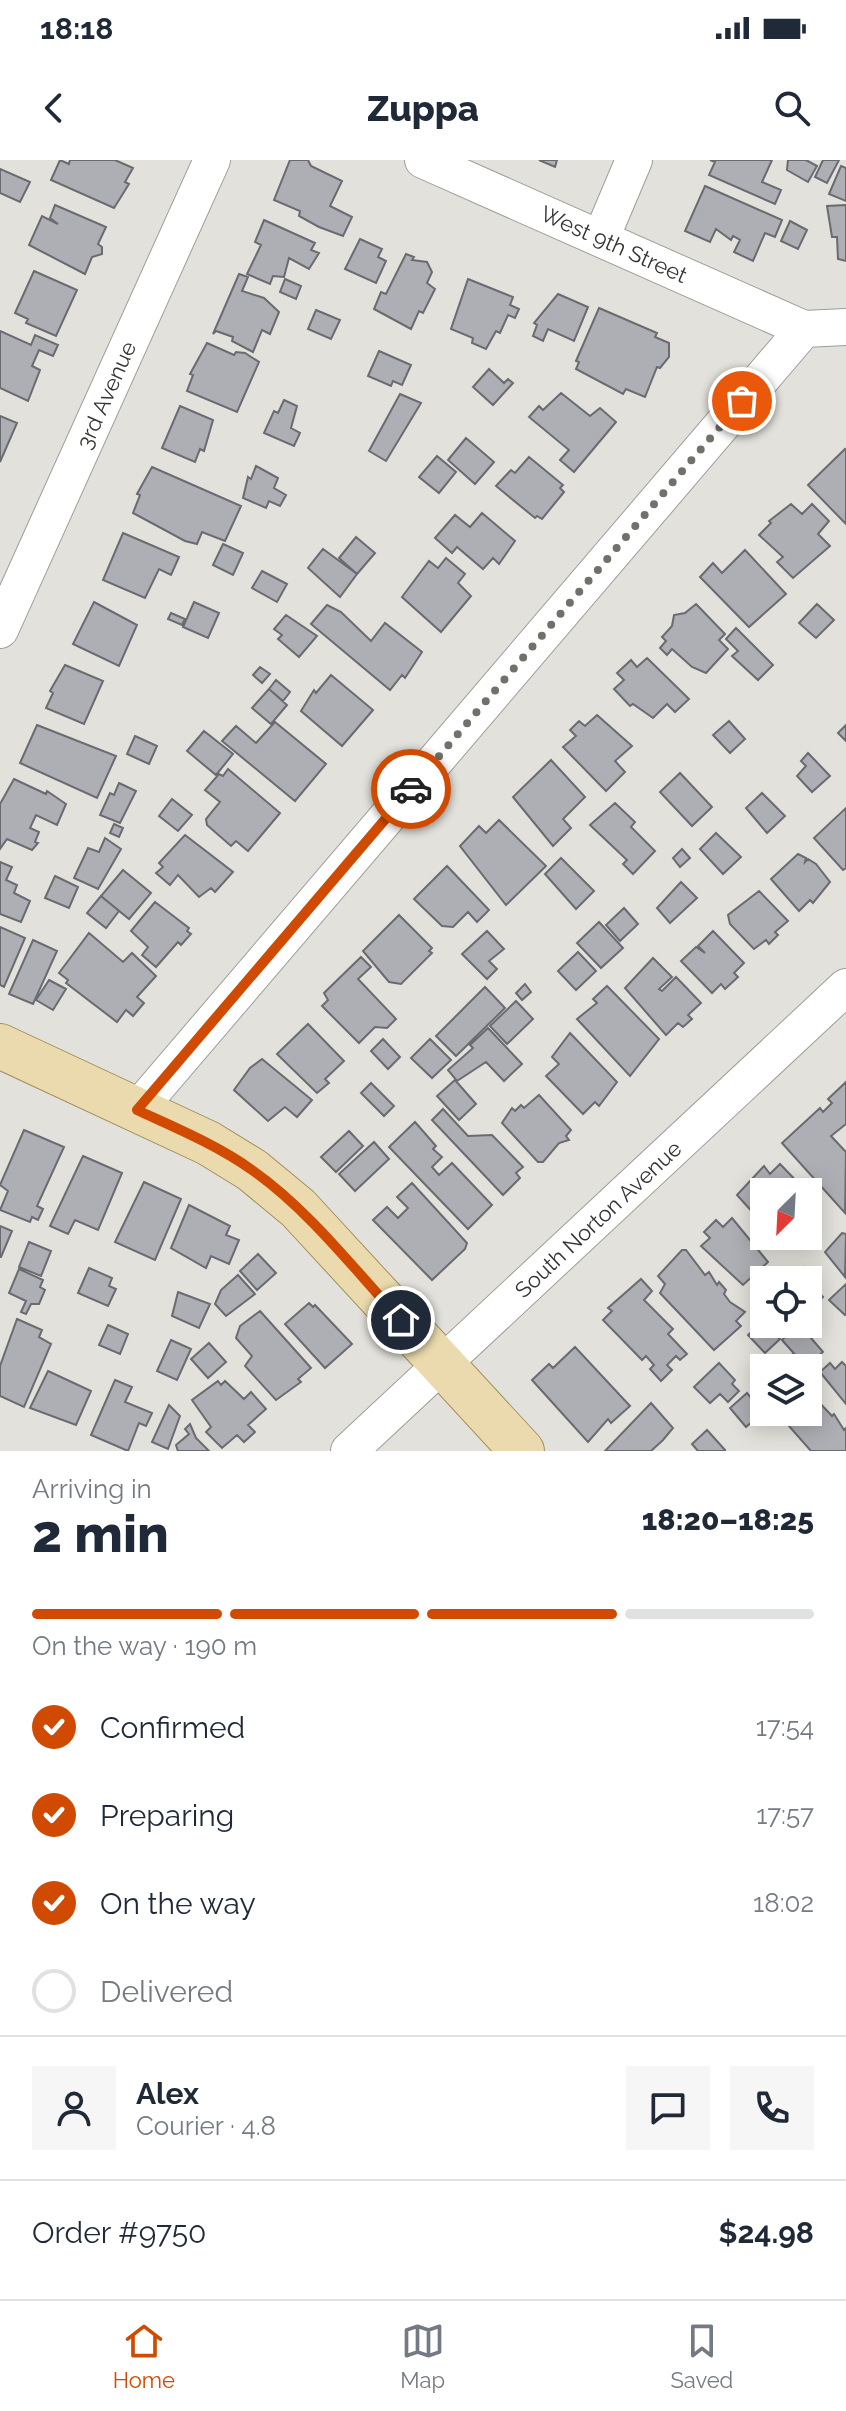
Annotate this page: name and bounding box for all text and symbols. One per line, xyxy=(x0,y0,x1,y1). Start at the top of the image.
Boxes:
text: 18:18 xyxy=(40,11,113,46)
icon: back xyxy=(32,86,76,130)
icon: search xyxy=(770,86,814,130)
text: Zuppa xyxy=(367,87,479,129)
street label: West 9th Street xyxy=(537,200,692,288)
street label: 3rd Avenue xyxy=(71,337,141,453)
pin xyxy=(708,367,776,435)
icon: bag xyxy=(720,379,764,423)
courier xyxy=(371,749,451,829)
icon: car xyxy=(389,767,433,811)
street label: South Norton Avenue xyxy=(509,1135,687,1303)
north arrow xyxy=(750,1178,822,1250)
map controls xyxy=(750,1178,822,1426)
button: locate xyxy=(750,1266,822,1338)
pin xyxy=(367,1286,435,1354)
icon: home xyxy=(379,1298,423,1342)
button: layers xyxy=(750,1354,822,1426)
text: Arriving in xyxy=(32,1474,152,1504)
text: 18:20–18:25 xyxy=(642,1502,814,1537)
text: 2 min xyxy=(32,1503,169,1564)
text: On the way · 190 m xyxy=(32,1631,257,1661)
icon: check xyxy=(32,1705,76,1749)
text: Confirmed xyxy=(100,1710,245,1745)
text: 17:54 xyxy=(756,1712,814,1742)
icon: check xyxy=(32,1793,76,1837)
text: Preparing xyxy=(100,1798,234,1833)
text: 17:57 xyxy=(756,1800,814,1830)
icon: check xyxy=(32,1881,76,1925)
text: On the way xyxy=(100,1886,256,1921)
text: 18:02 xyxy=(753,1888,814,1918)
text: Delivered xyxy=(100,1974,233,2009)
button: person xyxy=(32,2066,116,2150)
button: chat xyxy=(626,2066,710,2150)
button: phone xyxy=(730,2066,814,2150)
text: Alex xyxy=(136,2076,199,2111)
text: Courier · 4.8 xyxy=(136,2111,276,2141)
text: Order #9750 xyxy=(32,2215,206,2250)
text: $24.98 xyxy=(718,2215,814,2250)
tab: Home xyxy=(113,2319,175,2393)
tab: Map xyxy=(400,2319,445,2393)
tab: Saved xyxy=(670,2319,733,2393)

